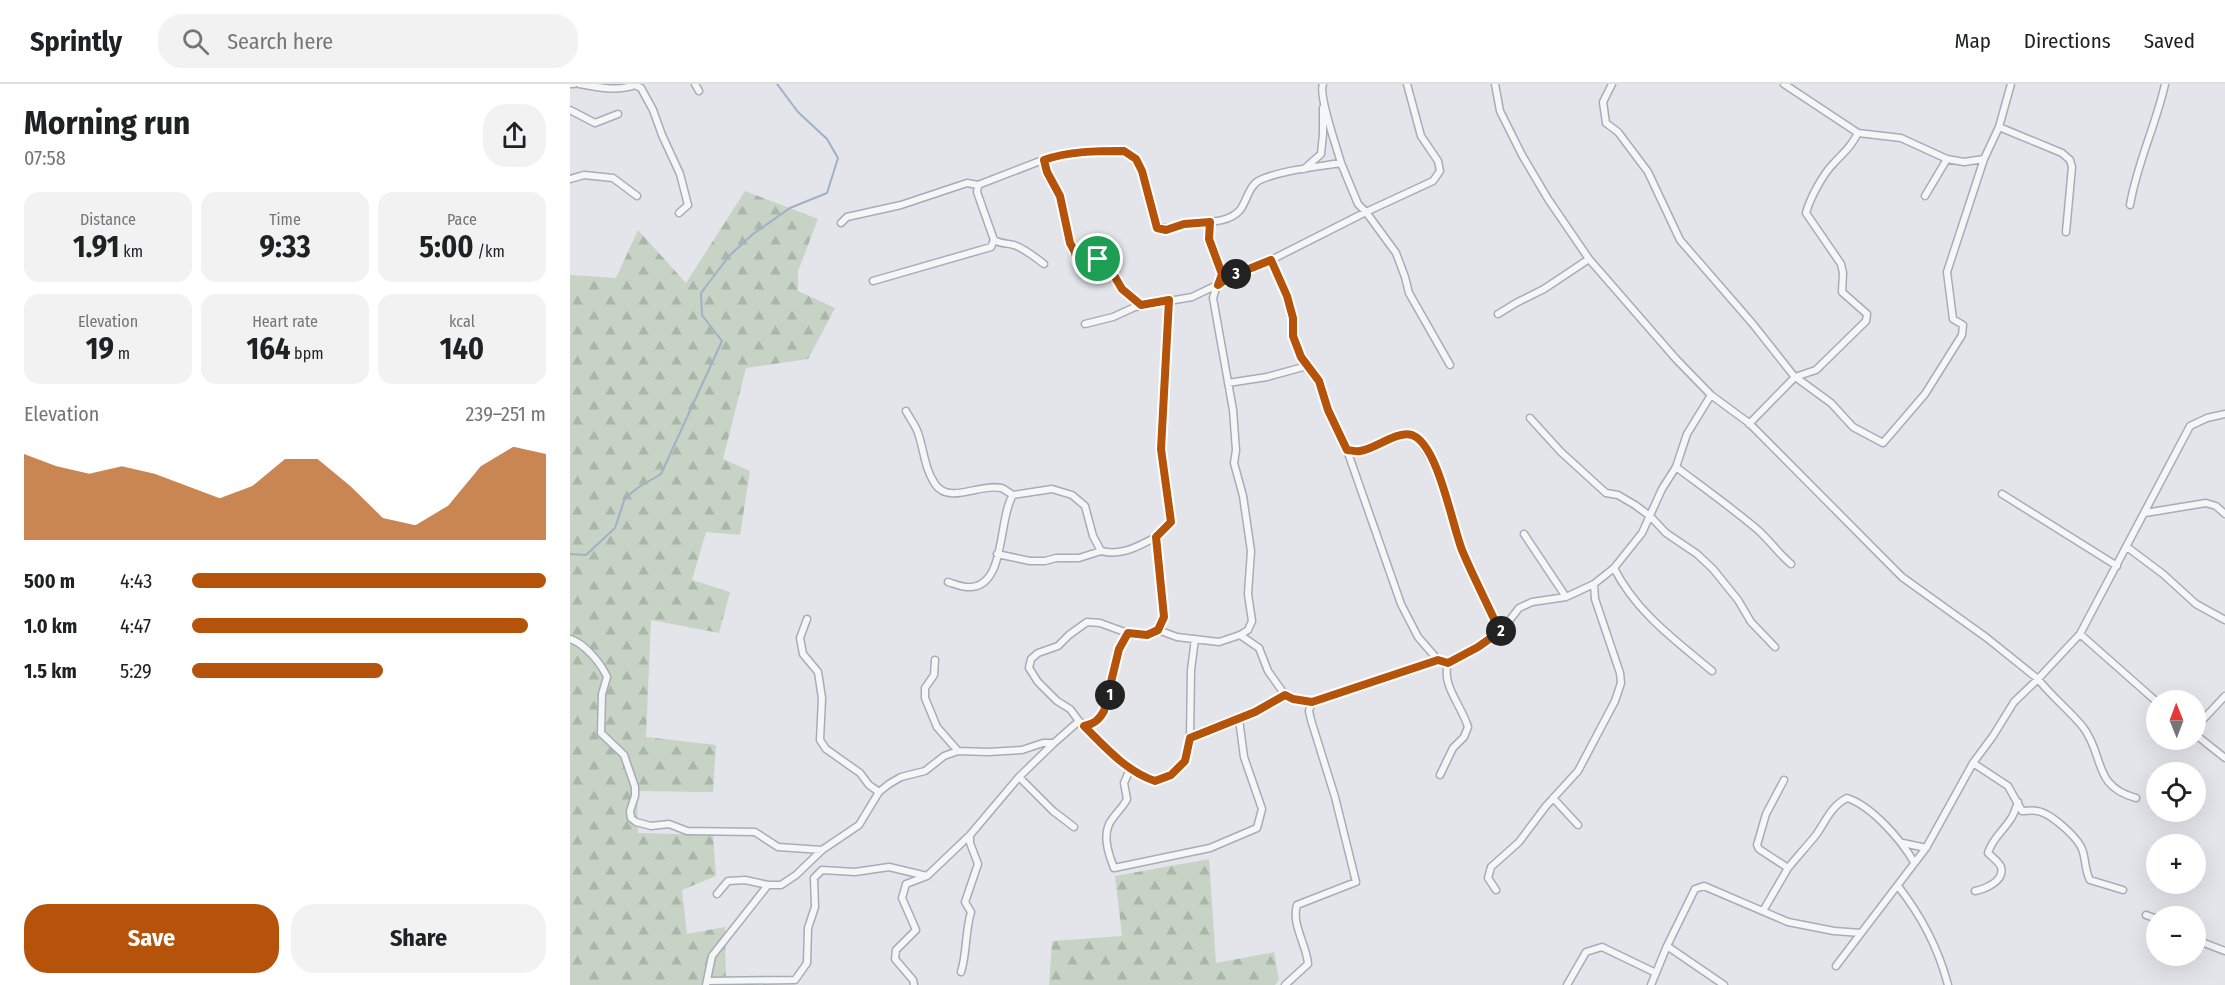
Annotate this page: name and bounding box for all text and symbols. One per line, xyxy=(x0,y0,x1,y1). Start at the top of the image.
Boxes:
search box xyxy=(158,14,578,68)
text: Sprintly xyxy=(30,25,122,58)
icon: search xyxy=(179,25,212,58)
text: Search here xyxy=(227,28,333,55)
text: Map xyxy=(1954,28,1991,54)
text: Directions xyxy=(2024,28,2111,54)
text: Saved xyxy=(2144,28,2195,54)
text: Morning run xyxy=(24,103,190,143)
button: share xyxy=(483,104,546,167)
text: 07:58 xyxy=(24,146,66,170)
text: Distance xyxy=(80,210,136,229)
text: Time xyxy=(269,210,301,229)
text: Pace xyxy=(447,210,477,229)
text: 1.91 xyxy=(73,229,120,265)
text: 9:33 xyxy=(259,229,311,265)
text: 5:00 xyxy=(419,229,474,265)
pin xyxy=(1072,233,1123,284)
text: km xyxy=(120,242,143,261)
text: /km xyxy=(474,242,505,261)
icon: arrive xyxy=(1081,242,1114,275)
pin: 3 xyxy=(1221,259,1251,289)
text: 3 xyxy=(1232,264,1240,283)
text: Elevation xyxy=(78,312,138,331)
text: Heart rate xyxy=(252,312,318,331)
text: kcal xyxy=(449,312,475,331)
text: 19 xyxy=(86,331,114,367)
text: 164 xyxy=(247,331,290,367)
text: 140 xyxy=(440,331,484,367)
text: m xyxy=(114,344,130,363)
text: bpm xyxy=(290,344,323,363)
text: Elevation xyxy=(24,402,99,426)
text: 239–251 m xyxy=(466,402,546,426)
text: 500 m xyxy=(24,569,75,593)
text: 4:43 xyxy=(120,569,152,593)
text: 1.0 km xyxy=(24,614,77,638)
text: 4:47 xyxy=(120,614,151,638)
pin: 2 xyxy=(1486,616,1516,646)
text: 2 xyxy=(1497,621,1505,640)
text: 1.5 km xyxy=(24,659,77,683)
text: 5:29 xyxy=(120,659,152,683)
pin: 1 xyxy=(1095,680,1125,710)
text: 1 xyxy=(1107,685,1113,704)
north arrow xyxy=(2146,690,2206,750)
map controls xyxy=(2146,690,2206,966)
button: locate xyxy=(2146,762,2206,822)
button: + xyxy=(2146,834,2206,894)
button: Save xyxy=(24,904,279,973)
button: Share xyxy=(291,904,546,973)
button: − xyxy=(2146,906,2206,966)

